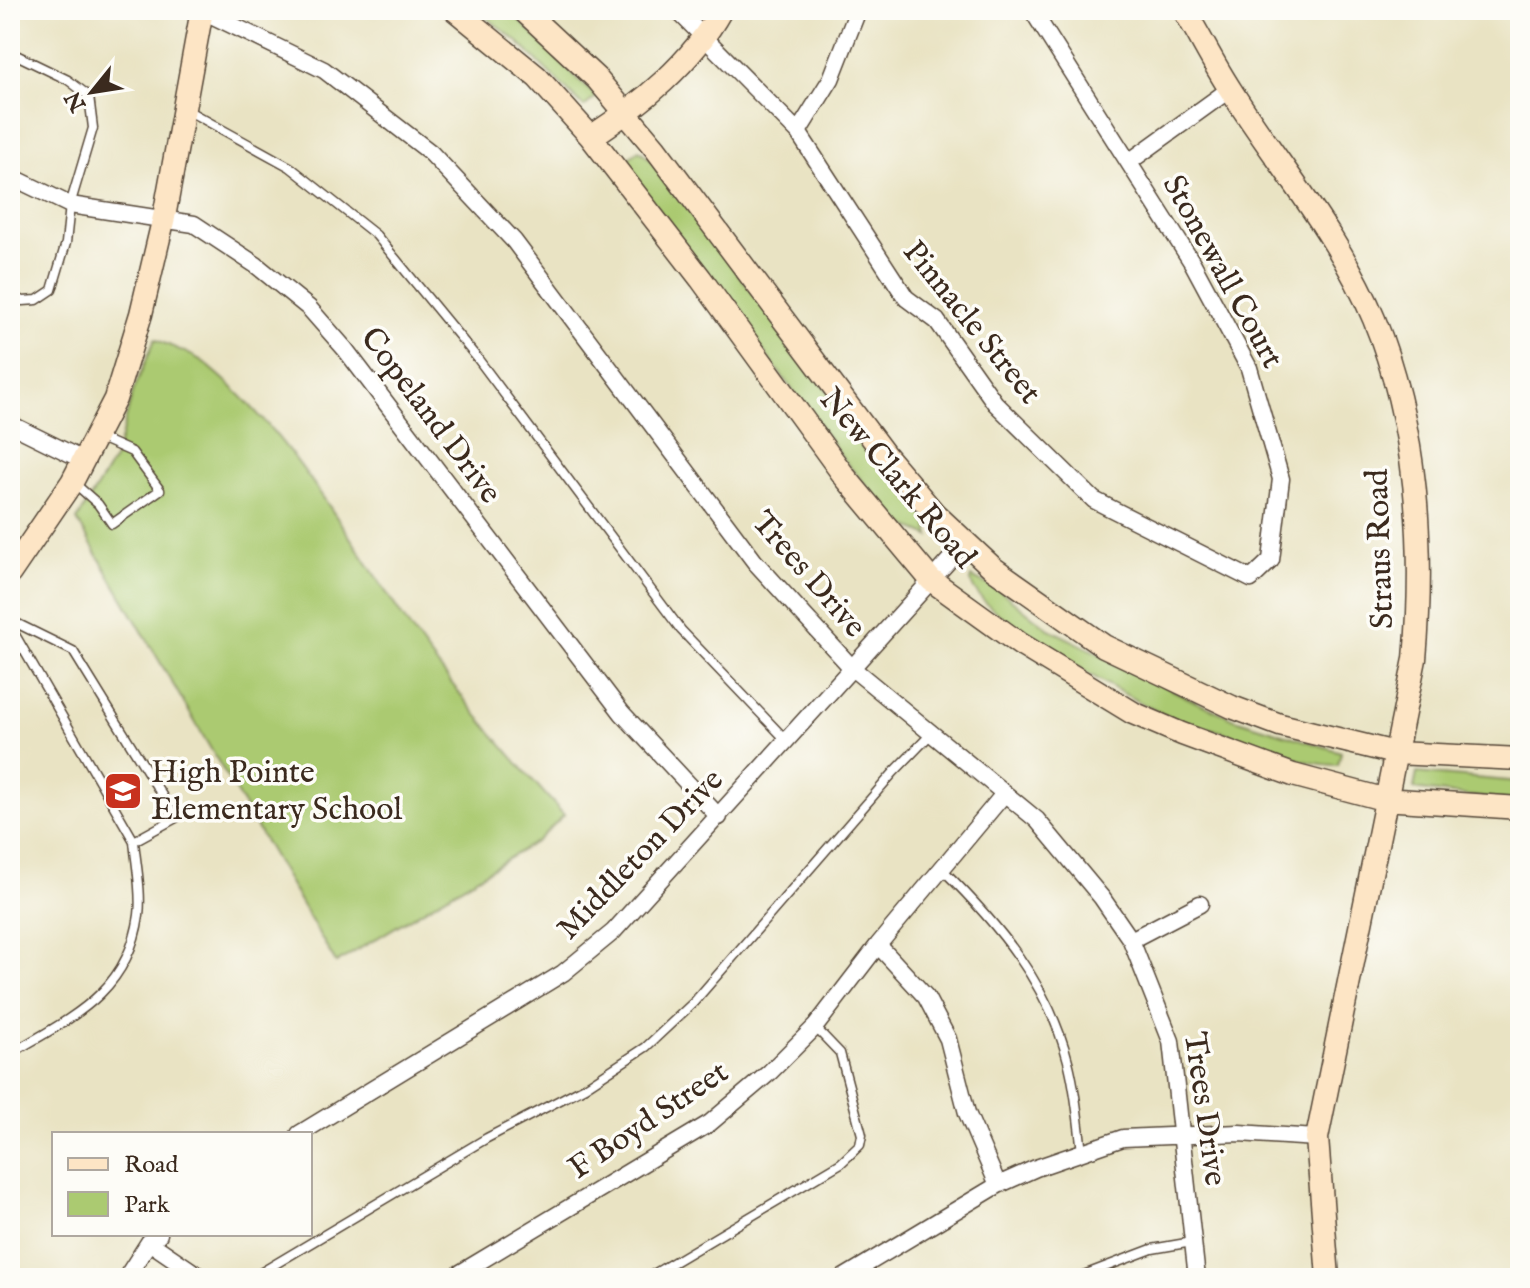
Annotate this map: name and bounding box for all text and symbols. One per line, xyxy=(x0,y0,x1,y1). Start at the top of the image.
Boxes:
north arrow xyxy=(52,52,132,132)
text: N xyxy=(60,86,94,117)
street label: Stonewall Court xyxy=(1152,168,1292,376)
street label: Pinnacle Street xyxy=(893,233,1049,413)
street label: Copeland Drive xyxy=(350,320,510,512)
street label: New Clark Road xyxy=(810,380,985,578)
street label: Straus Road xyxy=(1358,467,1404,630)
street label: Trees Drive xyxy=(742,503,874,647)
place label: High Pointe Elementary School xyxy=(151,753,402,831)
street label: Middleton Drive xyxy=(549,761,733,949)
school or university icon: High Pointe Elementary School xyxy=(102,770,144,812)
street label: Trees Drive xyxy=(1173,1030,1235,1188)
street label: F Boyd Street xyxy=(561,1053,737,1189)
legend xyxy=(52,1132,312,1236)
text: Road xyxy=(124,1150,178,1181)
text: Park xyxy=(124,1190,170,1221)

